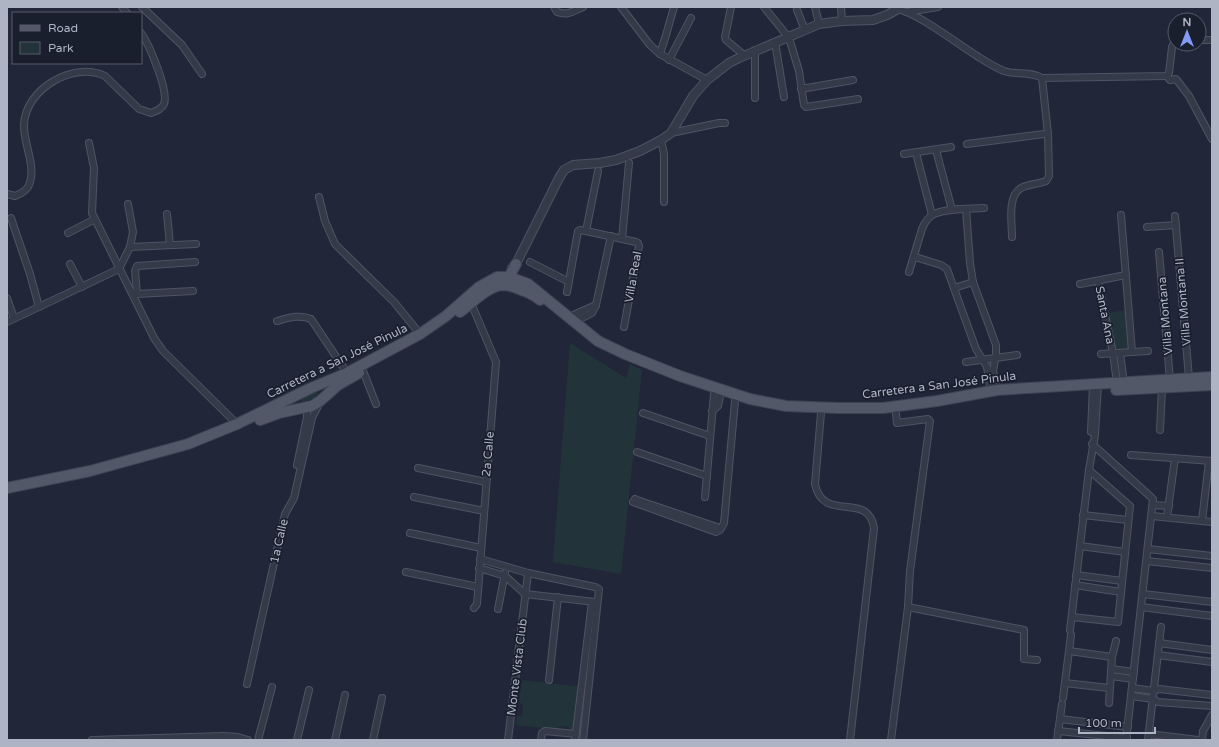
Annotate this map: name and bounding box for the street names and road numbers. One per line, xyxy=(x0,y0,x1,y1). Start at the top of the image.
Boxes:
street label: Villa Real xyxy=(622,250,644,304)
street label: Villa Montana II xyxy=(1172,257,1194,347)
street label: Villa Montana xyxy=(1155,276,1175,356)
street label: Santa Ana xyxy=(1093,285,1117,345)
street label: Carretera a San José Pinula xyxy=(264,321,410,401)
street label: Carretera a San José Pinula xyxy=(861,369,1017,401)
street label: 2a Calle xyxy=(479,431,497,477)
street label: 1a Calle xyxy=(267,517,291,565)
street label: Monte Vista Club xyxy=(504,618,530,716)

